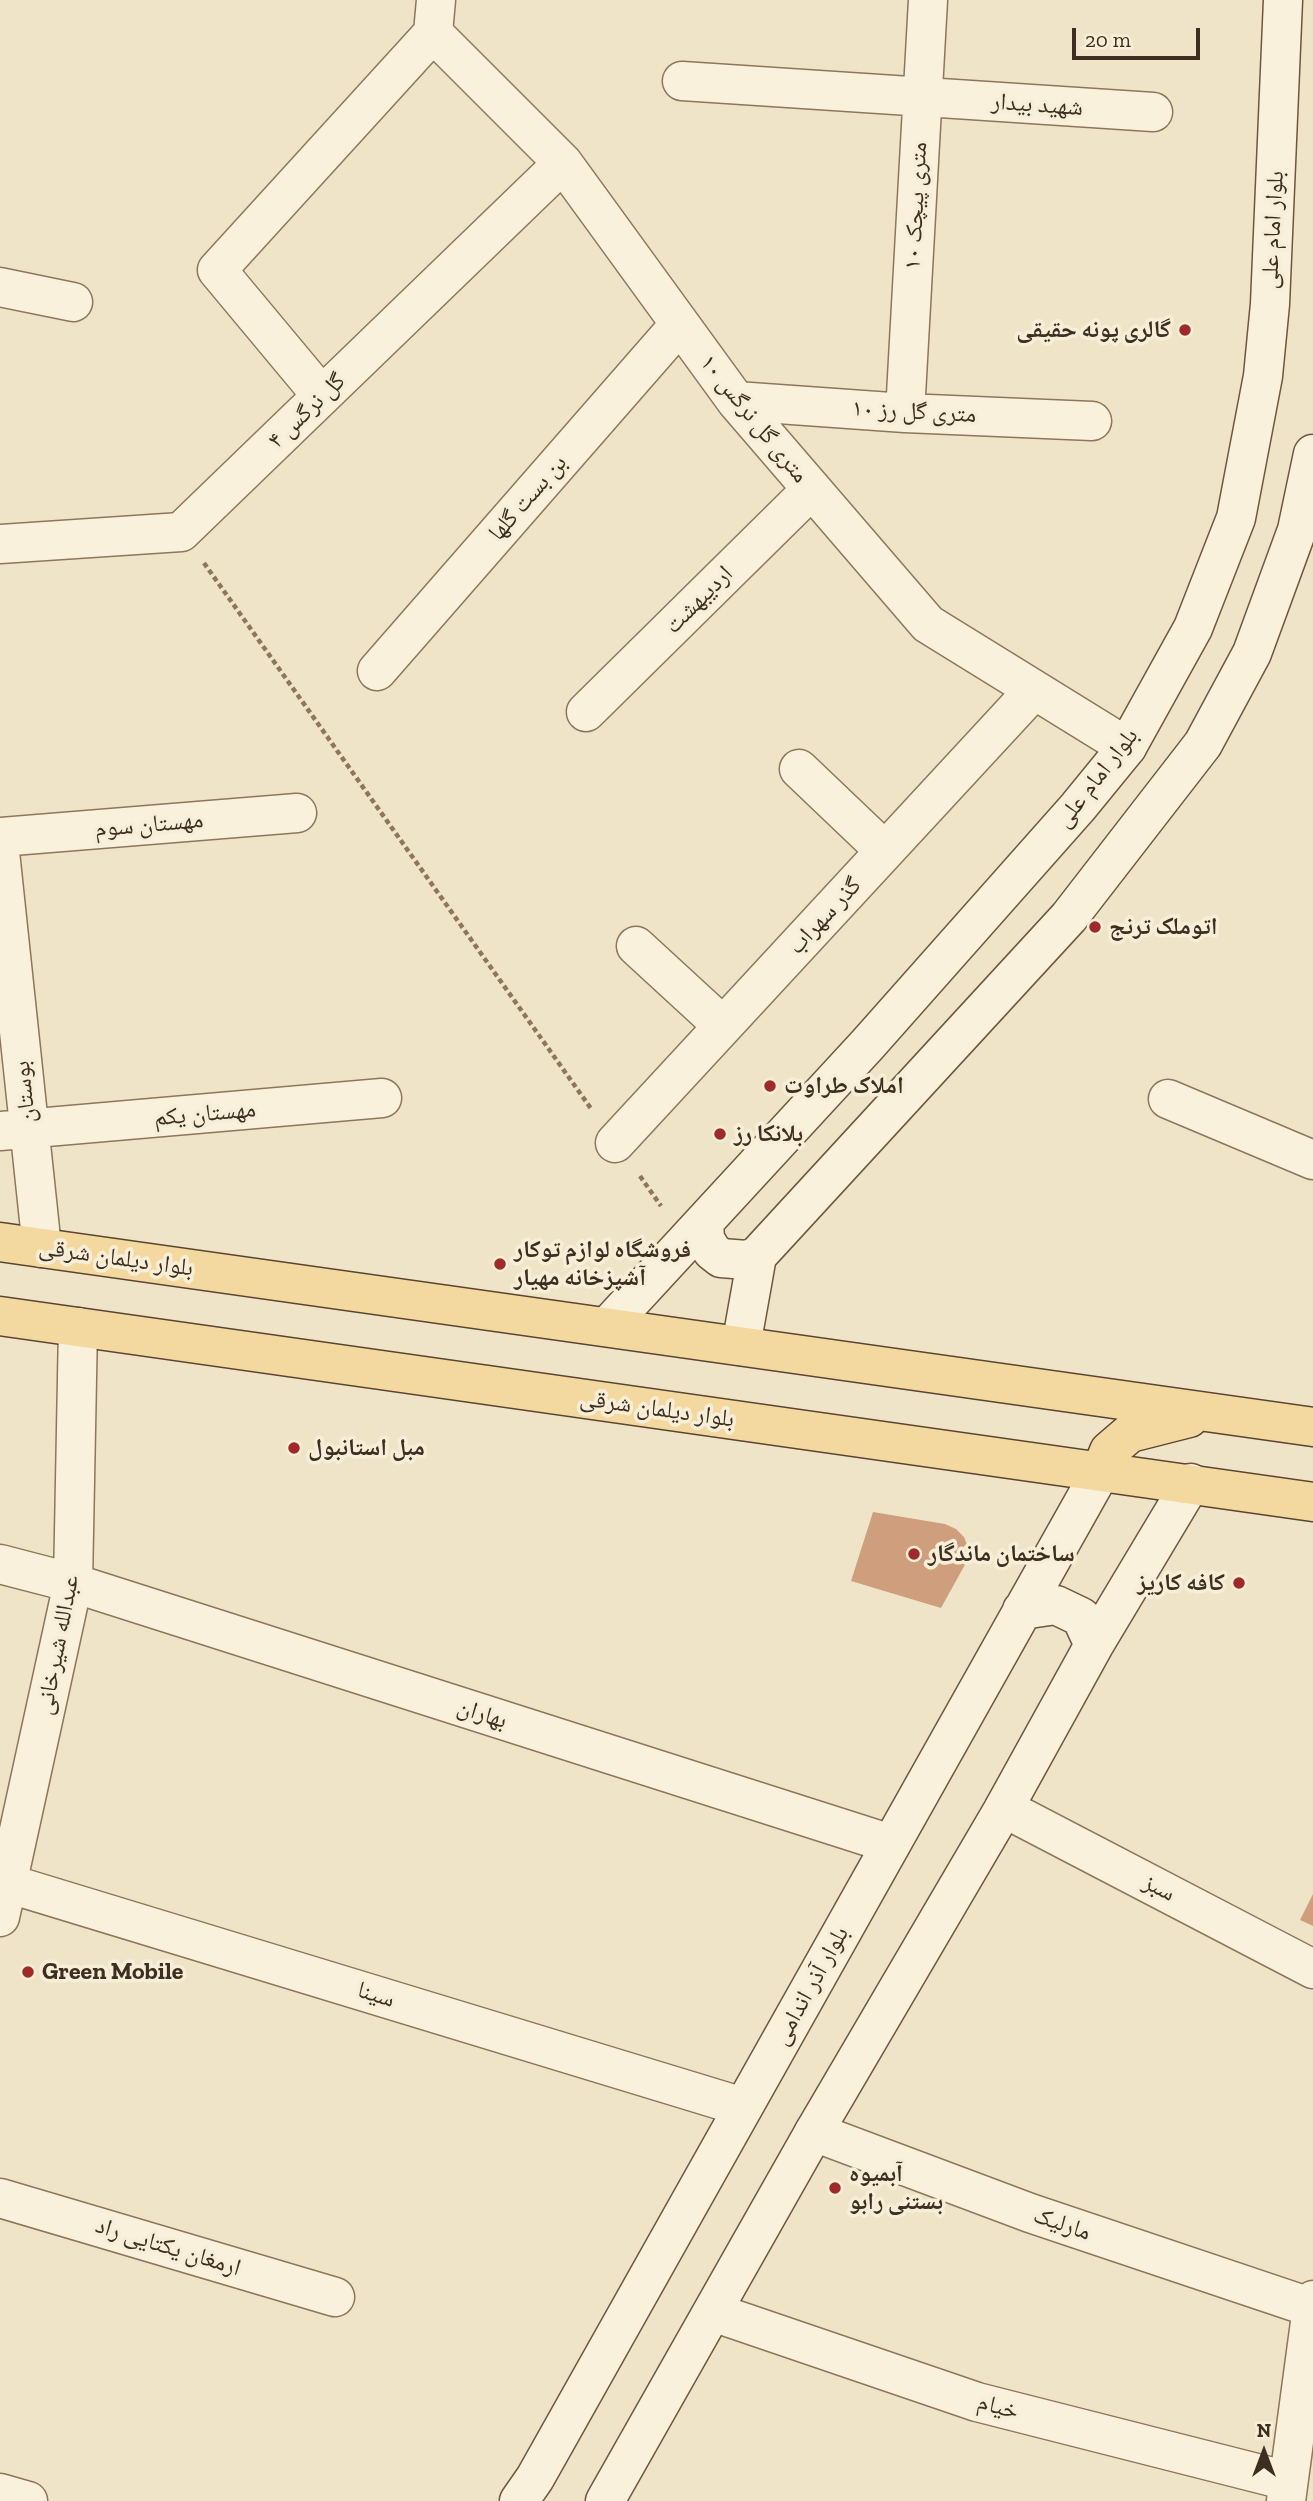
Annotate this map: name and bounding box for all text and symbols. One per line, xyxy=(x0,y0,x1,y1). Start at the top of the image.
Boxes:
scale bar xyxy=(1075,14,1203,58)
text: 20 m xyxy=(1085,27,1131,52)
street label: شهيد بيدار xyxy=(990,87,1084,123)
street label: ۱۰ متری پیچک xyxy=(898,141,934,271)
street label: بلوار امام علی xyxy=(1256,170,1290,290)
place label: گالری پونه حقیقی xyxy=(1016,316,1171,344)
marker: گالری پونه حقیقی xyxy=(1177,322,1193,338)
street label: ۱۰ متری گل نرگس xyxy=(693,349,815,489)
street label: گل نرگس ۴ xyxy=(262,367,352,455)
street label: ۱۰ متری گل رز xyxy=(851,394,977,430)
street label: بن بست گلها xyxy=(483,449,573,547)
street label: اردیبهشت xyxy=(659,560,739,640)
street label: بلوار امام علی xyxy=(1049,722,1145,834)
street label: مهستان سوم xyxy=(93,806,205,844)
street label: گذر سهراب xyxy=(782,871,868,961)
place label: اتوملک ترنج xyxy=(1109,913,1218,941)
marker: اتوملک ترنج xyxy=(1087,919,1103,935)
street label: بوستان xyxy=(7,1059,43,1125)
place label: املاک طراوت xyxy=(784,1072,904,1100)
marker: املاک طراوت xyxy=(762,1078,778,1094)
street label: مهستان یکم xyxy=(153,1095,257,1133)
place label: بلانکا رز xyxy=(734,1120,803,1148)
marker: بلانکا رز xyxy=(712,1126,728,1142)
street label: بلوار دیلمان شرقی xyxy=(37,1233,195,1283)
place label: فروشگاه لوازم توکار آشپزخانه مهیار xyxy=(514,1236,691,1292)
marker: فروشگاه لوازم توکار آشپزخانه مهیار xyxy=(492,1256,508,1272)
street label: بلوار دیلمان شرقی xyxy=(578,1384,736,1434)
place label: مبل استانبول xyxy=(308,1434,425,1462)
marker: مبل استانبول xyxy=(286,1440,302,1456)
place label: ساختمان ماندگار xyxy=(928,1540,1075,1568)
marker: ساختمان ماندگار xyxy=(906,1546,922,1562)
place label: کافه کاریز xyxy=(1137,1569,1225,1597)
street label: عبدالله شیرخانی xyxy=(30,1573,86,1717)
marker: کافه کاریز xyxy=(1231,1575,1247,1591)
street label: بهاران xyxy=(453,1692,511,1736)
street label: سبز xyxy=(1138,1868,1180,1908)
street label: بلوار آذر اندامی xyxy=(767,1922,855,2050)
place label: Green Mobile xyxy=(42,1958,183,1986)
marker: Green Mobile xyxy=(20,1964,36,1980)
street label: سینا xyxy=(354,1976,398,2014)
place label: آبمیوه بستنی رابو xyxy=(849,2160,943,2216)
marker: آبمیوه بستنی رابو xyxy=(827,2180,843,2196)
street label: مارلیک xyxy=(1030,2201,1094,2247)
street label: ارمغان یکتایی راد xyxy=(92,2211,244,2283)
street label: خیام xyxy=(974,2388,1022,2426)
north arrow xyxy=(1229,2417,1299,2487)
text: N xyxy=(1257,2419,1271,2442)

